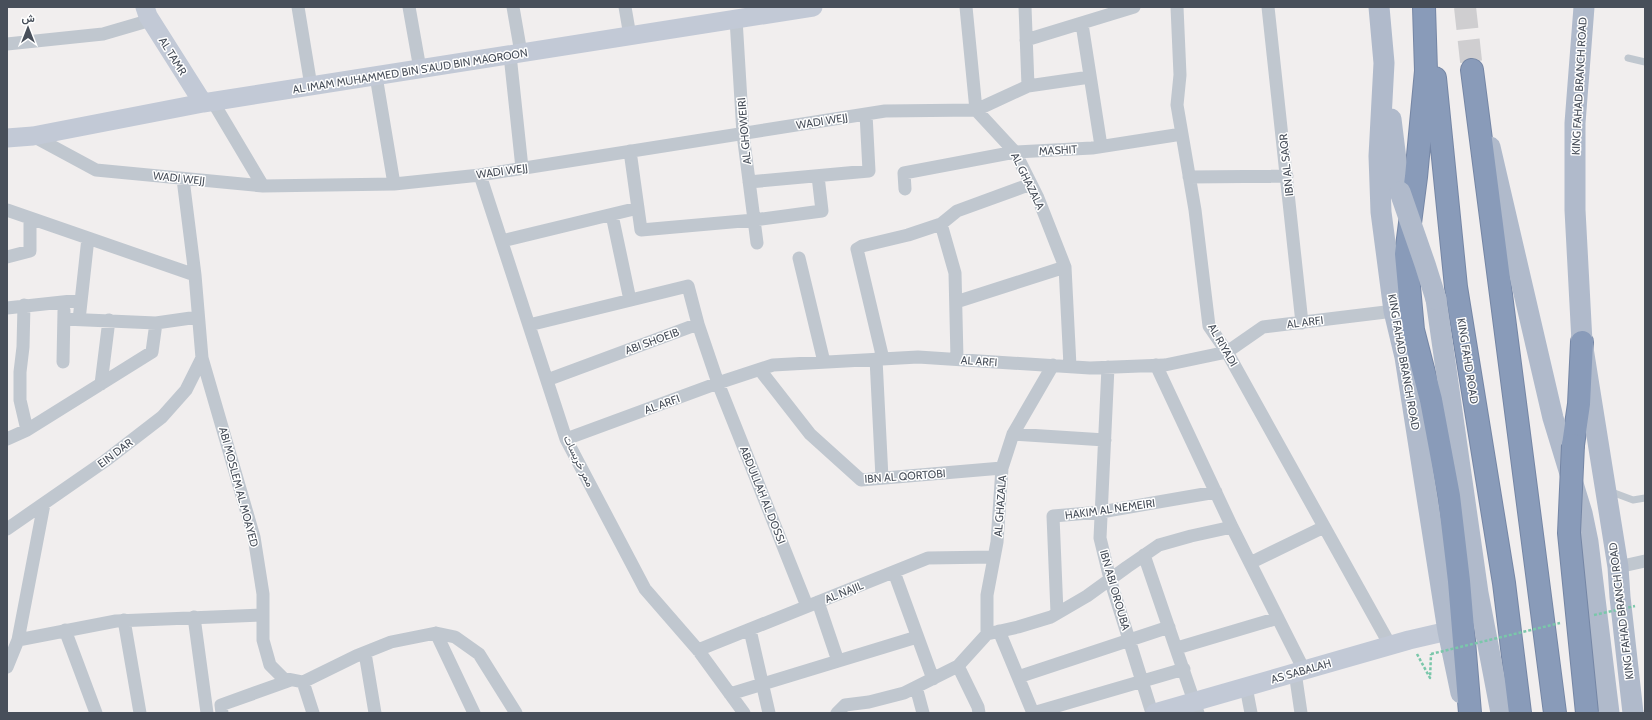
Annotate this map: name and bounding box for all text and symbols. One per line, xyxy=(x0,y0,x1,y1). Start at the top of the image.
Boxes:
north arrow xyxy=(8,8,48,48)
text: ش xyxy=(21,11,35,25)
street label: KING FAHAD BRANCH ROAD xyxy=(1568,17,1590,155)
street label: AL TAMR xyxy=(156,34,190,78)
street label: AL IMAM MUHAMMED BIN S'AUD BIN MAQROON xyxy=(291,45,529,97)
street label: AL GHOWEIRI xyxy=(734,97,754,165)
street label: WADI WEJJ xyxy=(795,110,849,132)
street label: IBN AL SAQR xyxy=(1276,133,1296,197)
street label: MASHIT xyxy=(1038,142,1078,158)
street label: AL GHAZALA xyxy=(1008,150,1048,212)
street label: WADI WEJJ xyxy=(475,160,529,182)
street label: WADI WEJJ xyxy=(152,168,206,188)
street label: KING FAHAD BRANCH ROAD xyxy=(1385,293,1423,431)
street label: AL ARFI xyxy=(1286,313,1324,331)
street label: KING FAHD ROAD xyxy=(1454,317,1482,405)
street label: AL RIYADI xyxy=(1205,321,1241,369)
street label: ABI SHOEIB xyxy=(623,325,681,357)
street label: AL ARFI xyxy=(960,353,998,369)
street label: AL ARFI xyxy=(642,391,682,417)
street label: ABI MOSLEM AL MOAYED xyxy=(216,425,262,549)
street label: ممر خريسات xyxy=(560,433,598,489)
street label: EIN DAR xyxy=(95,435,136,471)
street label: ABDULLAH AL DOSSI xyxy=(737,444,789,546)
street label: IBN AL QORTOBI xyxy=(864,466,946,486)
street label: AL GHAZALA xyxy=(991,474,1009,537)
street label: HAKIM AL NEMEIRI xyxy=(1064,496,1156,522)
street label: KING FAHAD BRANCH ROAD xyxy=(1606,542,1636,680)
street label: IBN ABI OROUBA xyxy=(1097,548,1133,632)
street label: AL NAJIL xyxy=(823,578,866,606)
street label: AS SABALAH xyxy=(1269,656,1333,686)

